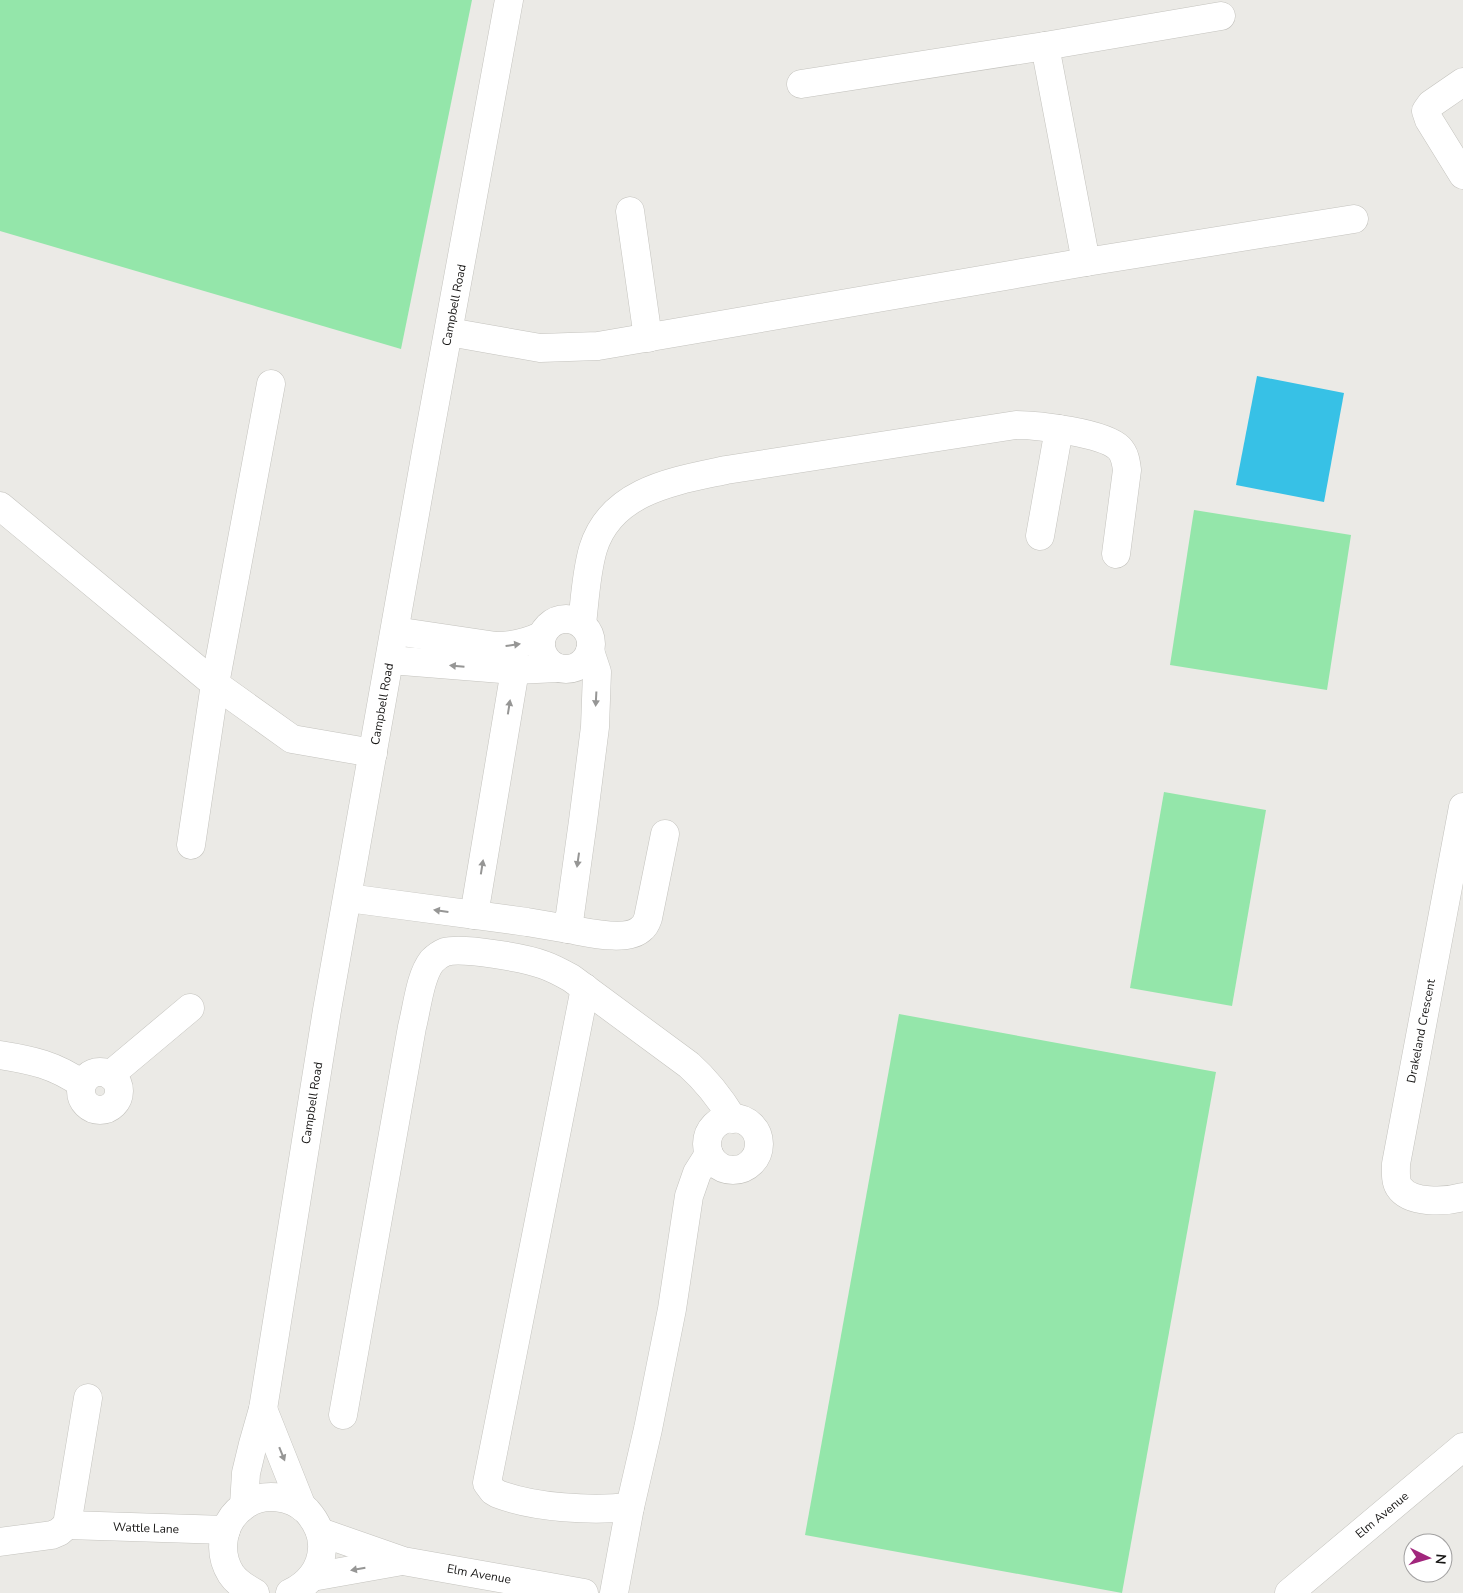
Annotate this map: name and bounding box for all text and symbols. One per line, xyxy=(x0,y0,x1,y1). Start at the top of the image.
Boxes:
street label: Campbell Road xyxy=(438,263,470,347)
one-way arrow xyxy=(505,641,521,649)
one-way arrow xyxy=(448,661,464,669)
street label: Campbell Road xyxy=(367,662,397,746)
one-way arrow xyxy=(592,691,600,707)
one-way arrow xyxy=(505,699,513,715)
one-way arrow xyxy=(574,853,582,869)
one-way arrow xyxy=(478,859,486,875)
one-way arrow xyxy=(433,907,449,915)
street label: Drakeland Crescent xyxy=(1403,977,1439,1084)
street label: Campbell Road xyxy=(298,1061,326,1145)
one-way arrow xyxy=(278,1447,286,1461)
street label: Elm Avenue xyxy=(1352,1488,1412,1542)
street label: Wattle Lane xyxy=(113,1519,179,1537)
north arrow xyxy=(1403,1533,1453,1583)
text: N xyxy=(1431,1553,1450,1565)
street label: Elm Avenue xyxy=(446,1560,512,1588)
one-way arrow xyxy=(349,1565,365,1573)

